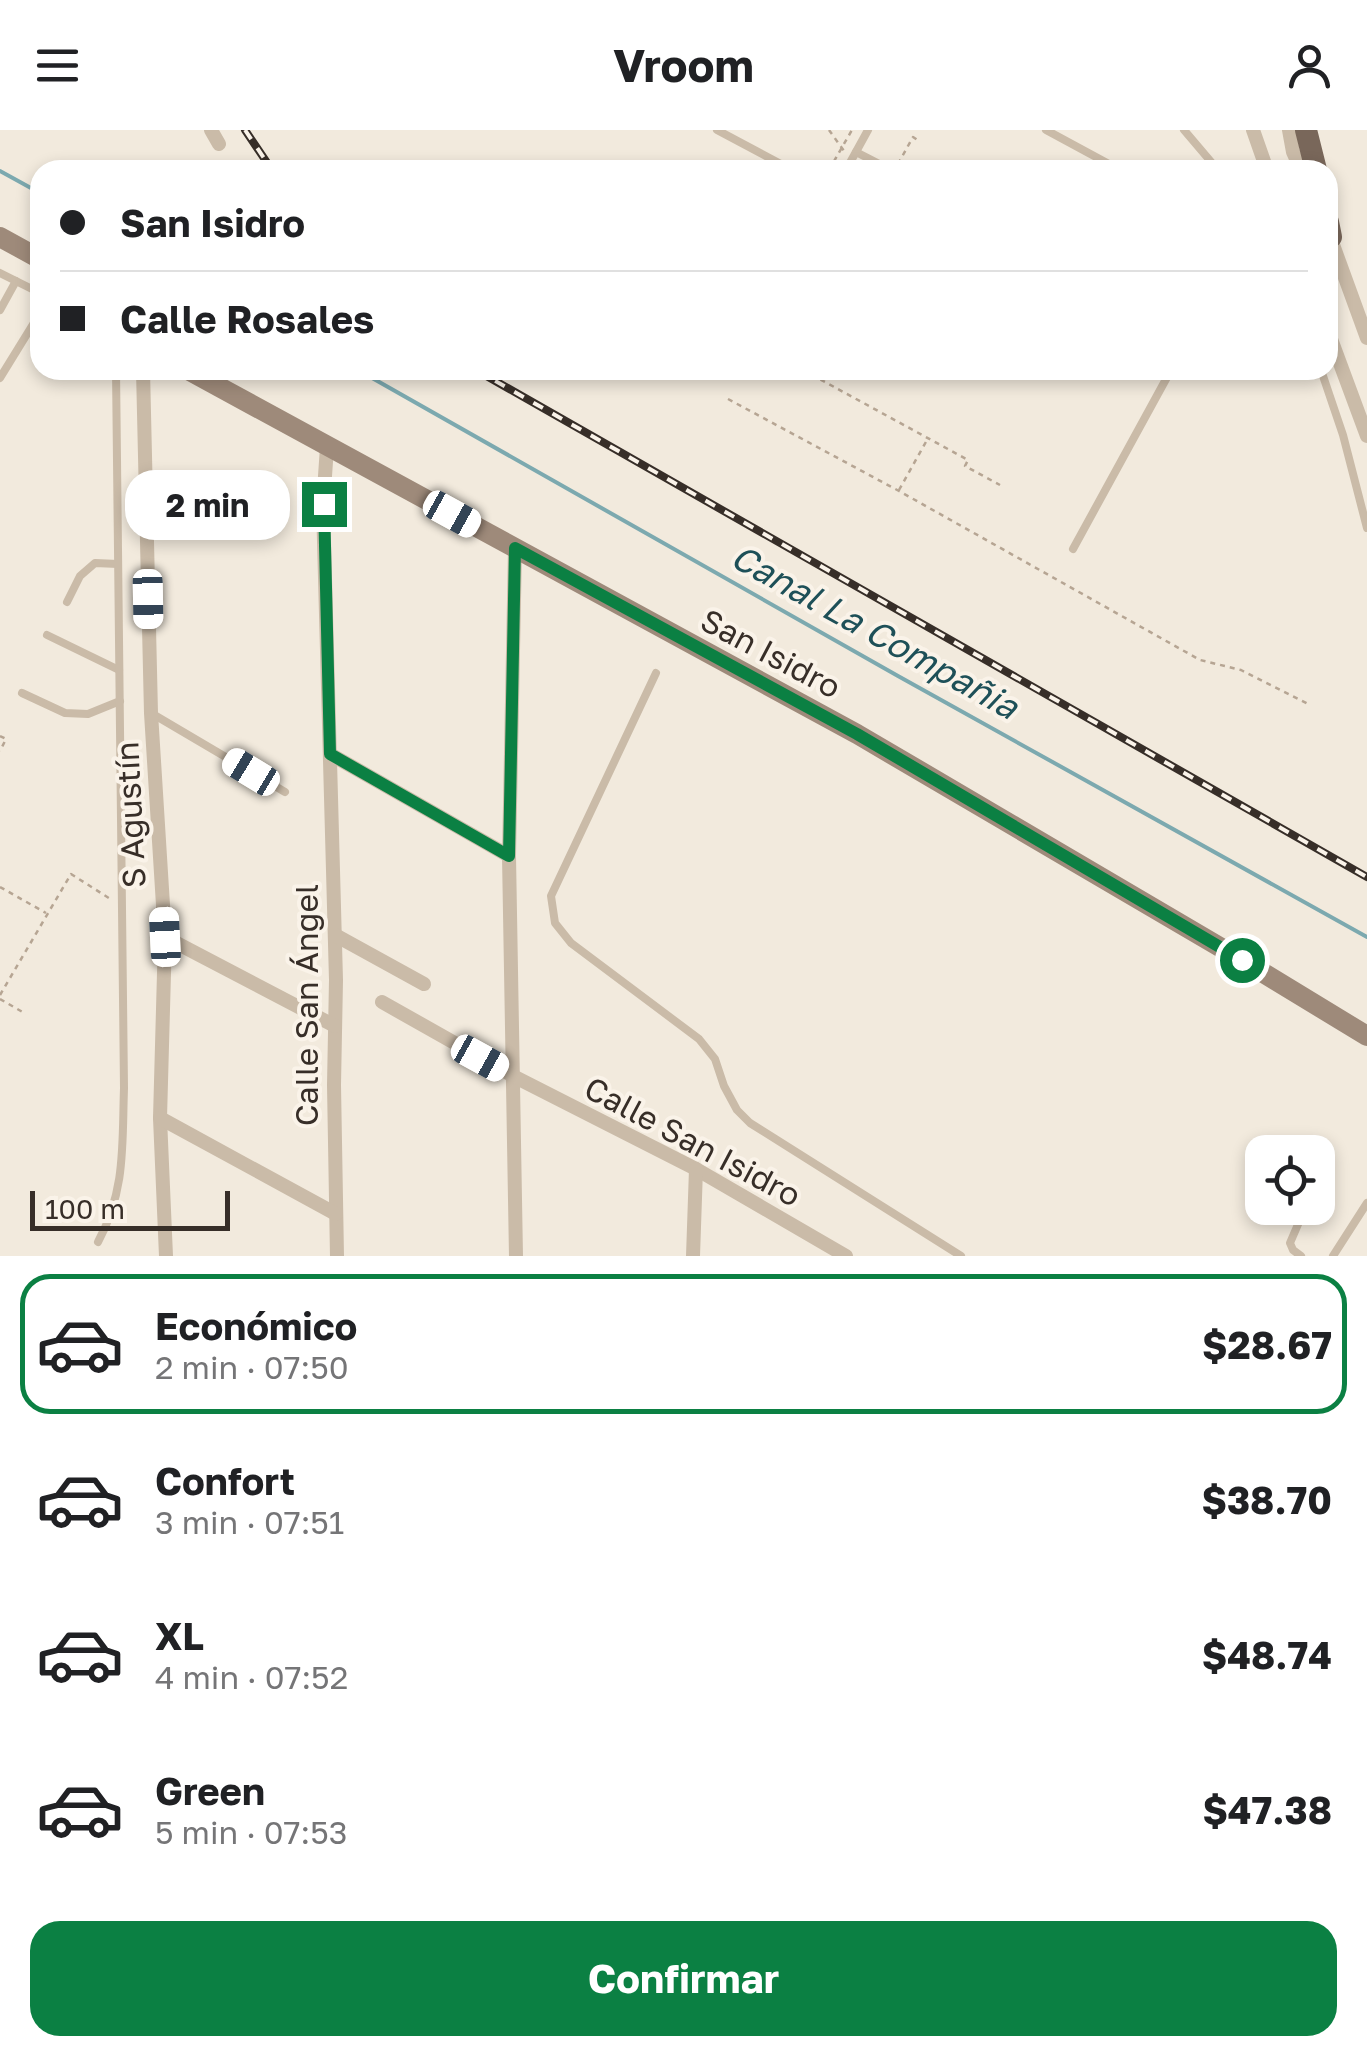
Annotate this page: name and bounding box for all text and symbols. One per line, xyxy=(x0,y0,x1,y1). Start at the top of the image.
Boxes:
icon: menu xyxy=(30,38,85,93)
text: Vroom xyxy=(613,38,754,92)
icon: person xyxy=(1282,38,1337,93)
text: San Isidro xyxy=(120,200,305,245)
text: Calle Rosales xyxy=(120,296,374,341)
callout: 2 min xyxy=(124,469,289,539)
route end xyxy=(302,482,347,527)
text: 2 min xyxy=(166,486,249,524)
car xyxy=(418,486,486,542)
water label: Canal La Compañia xyxy=(724,535,1027,728)
car xyxy=(132,569,164,629)
street label: San Isidro xyxy=(695,600,847,706)
street label: S Agustín xyxy=(107,741,153,889)
car xyxy=(218,744,284,800)
street label: Calle San Ángel xyxy=(287,884,325,1126)
car xyxy=(148,906,182,968)
route start xyxy=(1220,938,1265,983)
car xyxy=(446,1030,514,1086)
street label: Calle San Isidro xyxy=(578,1068,808,1214)
map controls xyxy=(1245,1135,1335,1225)
button: locate xyxy=(1245,1135,1335,1225)
scale bar xyxy=(30,1186,230,1230)
text: 100 m xyxy=(45,1192,125,1225)
icon: car xyxy=(35,1299,125,1389)
text: Económico xyxy=(155,1303,357,1348)
text: $28.67 xyxy=(1202,1322,1332,1367)
text: 2 min · 07:50 xyxy=(155,1348,349,1386)
icon: car xyxy=(35,1454,125,1544)
text: Confort xyxy=(155,1458,295,1503)
text: $38.70 xyxy=(1201,1477,1332,1522)
text: 3 min · 07:51 xyxy=(155,1503,344,1541)
icon: car xyxy=(35,1609,125,1699)
text: XL xyxy=(155,1613,204,1658)
text: $48.74 xyxy=(1202,1632,1332,1677)
text: 4 min · 07:52 xyxy=(155,1658,348,1696)
icon: car xyxy=(35,1764,125,1854)
text: Green xyxy=(155,1768,265,1813)
text: $47.38 xyxy=(1202,1787,1332,1832)
text: 5 min · 07:53 xyxy=(155,1813,347,1851)
button: Confirmar xyxy=(30,1921,1337,2036)

